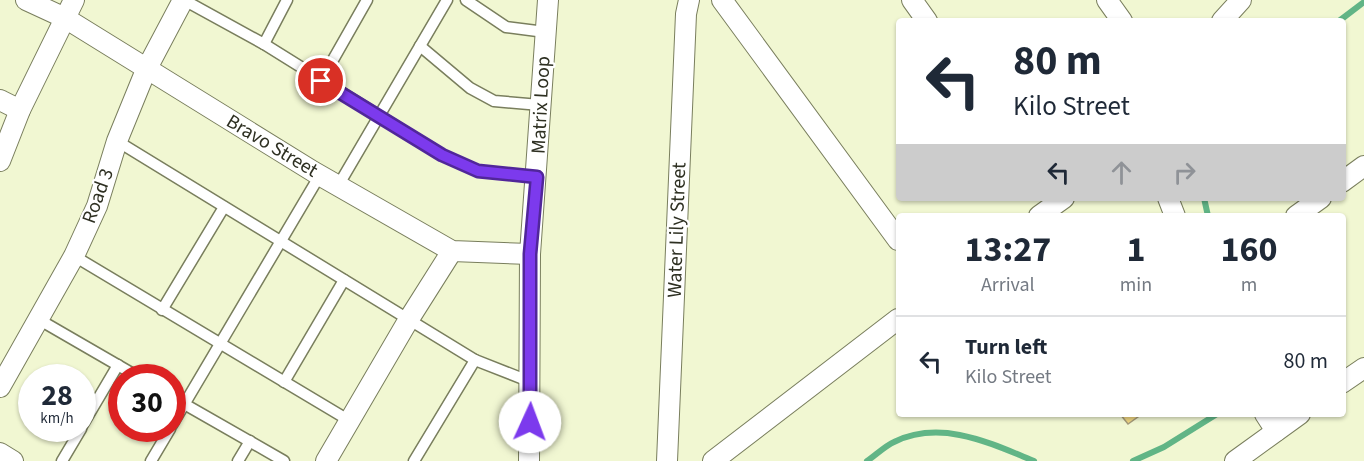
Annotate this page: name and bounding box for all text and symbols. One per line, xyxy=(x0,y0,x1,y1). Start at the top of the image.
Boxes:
text: 80 m xyxy=(1013,31,1102,91)
icon: left xyxy=(914,42,992,120)
pin xyxy=(295,55,346,106)
street label: Matrix Loop xyxy=(524,55,558,155)
icon: arrive xyxy=(304,64,337,97)
text: Kilo Street xyxy=(1013,87,1130,126)
street label: Bravo Street xyxy=(221,108,323,185)
icon: left xyxy=(1042,156,1075,189)
icon: ahead xyxy=(1105,156,1138,189)
icon: right xyxy=(1168,156,1201,189)
street label: Water Lily Street xyxy=(661,161,693,298)
street label: Road 3 xyxy=(75,164,121,228)
text: 13:27 xyxy=(964,224,1051,275)
text: 1 xyxy=(1126,224,1145,275)
text: 160 xyxy=(1221,224,1278,275)
text: Arrival xyxy=(981,271,1035,299)
text: min xyxy=(1120,271,1152,299)
text: m xyxy=(1241,271,1257,299)
text: Turn left xyxy=(965,331,1047,363)
icon: left xyxy=(914,345,947,378)
text: 80 m xyxy=(1283,345,1328,377)
text: Kilo Street xyxy=(965,363,1052,391)
speed limit sign: 30 xyxy=(108,364,186,442)
text: 28 xyxy=(41,374,73,417)
position arrow xyxy=(498,390,562,454)
text: km/h xyxy=(40,408,74,429)

